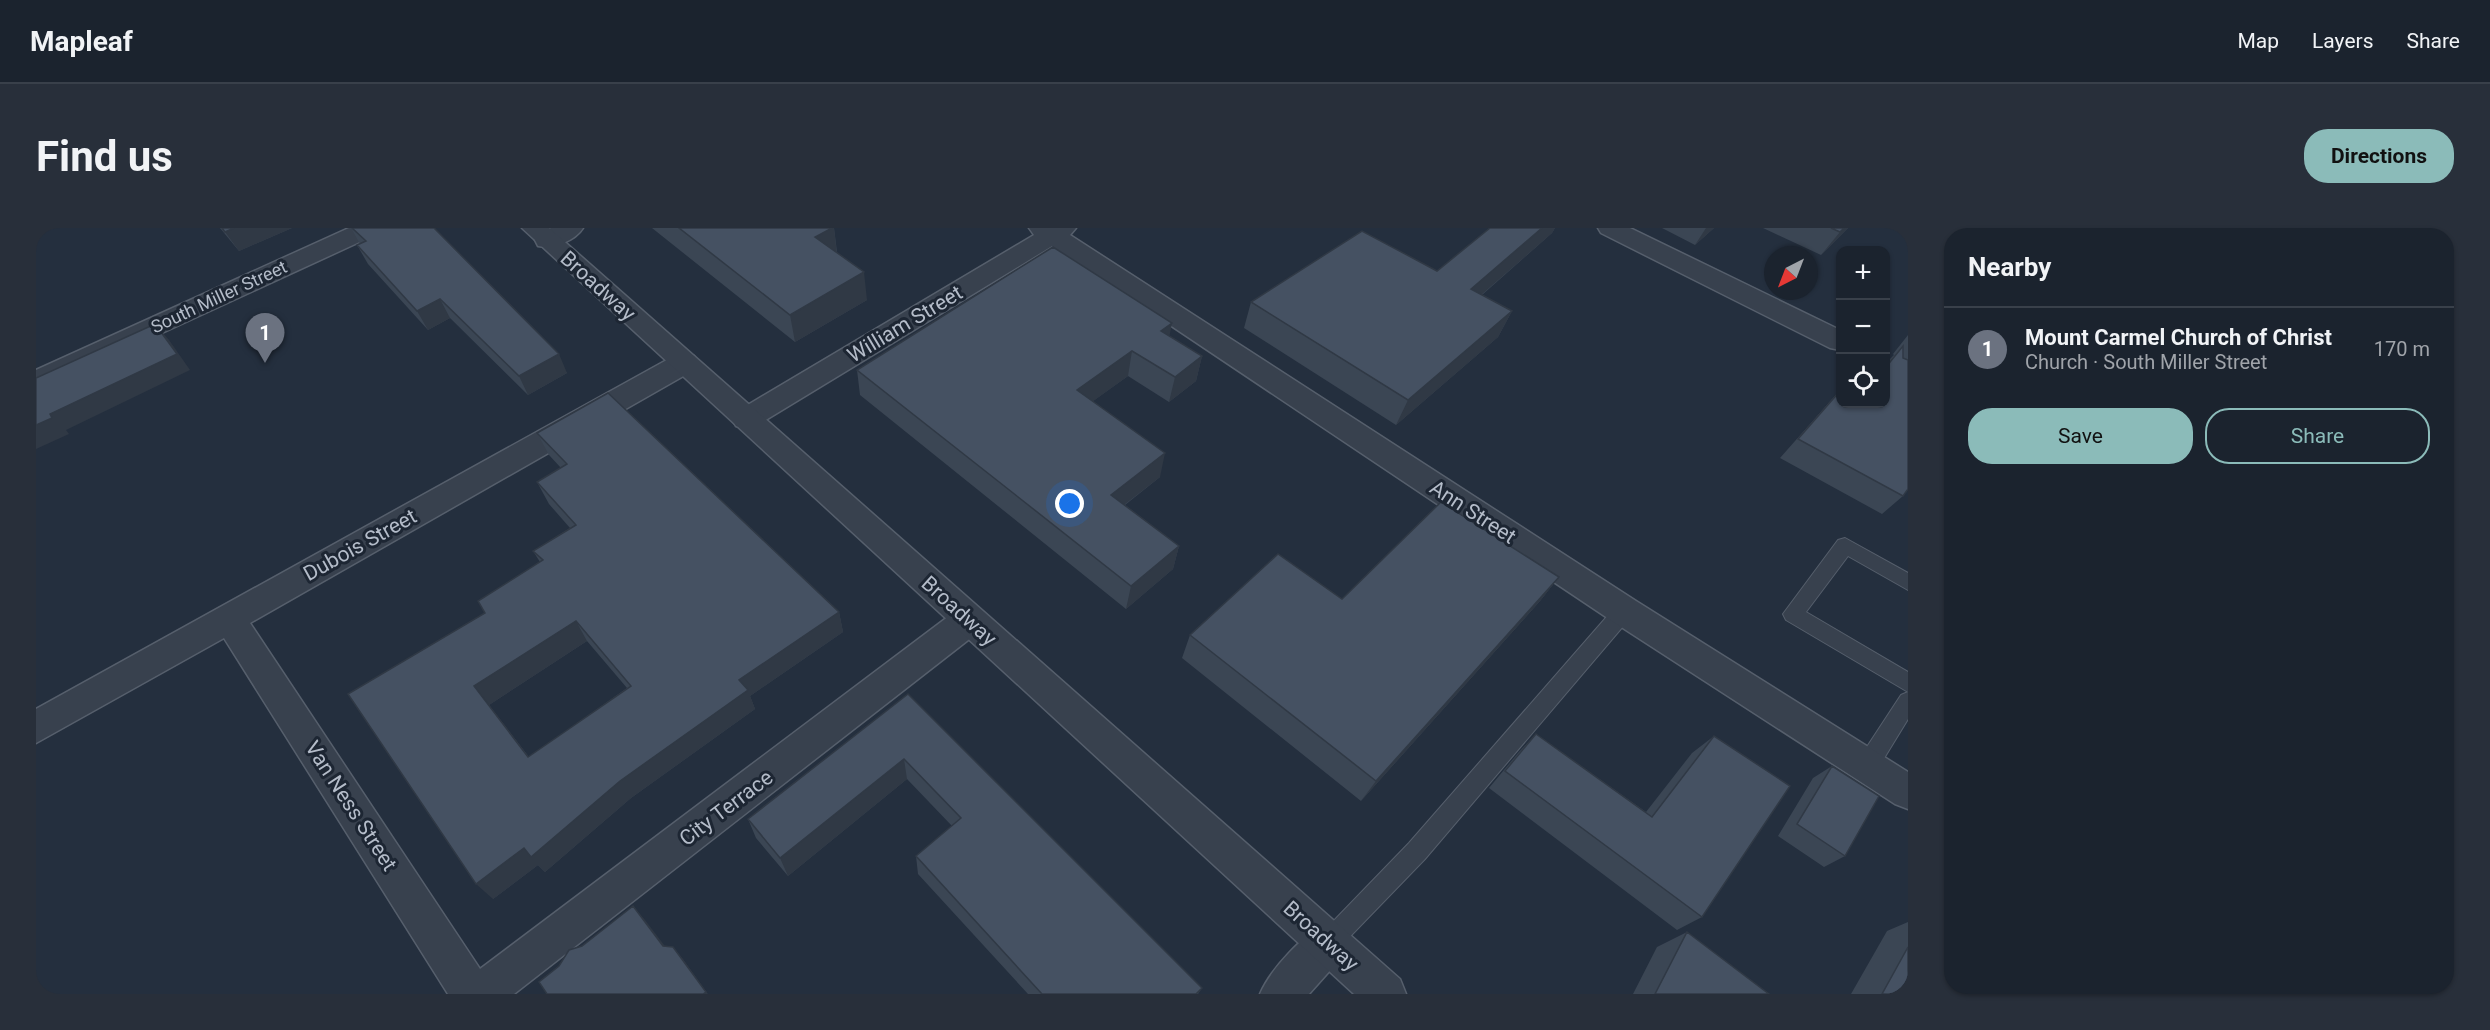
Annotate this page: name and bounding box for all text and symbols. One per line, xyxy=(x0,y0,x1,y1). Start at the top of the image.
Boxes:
text: Mapleaf xyxy=(30,25,133,58)
text: Map xyxy=(2237,29,2279,53)
text: Layers xyxy=(2312,29,2373,53)
text: Share xyxy=(2406,29,2460,53)
button: Directions xyxy=(2304,129,2454,183)
text: Find us xyxy=(36,132,173,181)
street label: Broadway xyxy=(556,246,640,326)
north arrow xyxy=(1764,246,1818,300)
map controls xyxy=(1836,246,1890,408)
button: + xyxy=(1836,246,1890,300)
text: Nearby xyxy=(1968,252,2051,282)
street label: South Miller Street xyxy=(147,256,290,337)
street label: William Street xyxy=(843,280,967,368)
button: − xyxy=(1836,300,1890,354)
pin: 1 xyxy=(246,314,284,363)
text: Mount Carmel Church of Christ xyxy=(2025,325,2332,350)
text: 1 xyxy=(1982,337,1993,361)
text: 170 m xyxy=(2374,337,2430,361)
text: Church · South Miller Street xyxy=(2025,350,2267,374)
button: locate xyxy=(1836,354,1890,408)
button: Save xyxy=(1968,408,2193,464)
button: Share xyxy=(2205,408,2430,464)
street label: Ann Street xyxy=(1426,475,1521,549)
your location xyxy=(1055,489,1084,518)
street label: Dubois Street xyxy=(299,504,421,586)
street label: Broadway xyxy=(917,571,1001,651)
street label: Van Ness Street xyxy=(300,737,402,875)
street label: City Terrace xyxy=(675,765,777,851)
street label: Broadway xyxy=(1279,896,1363,976)

